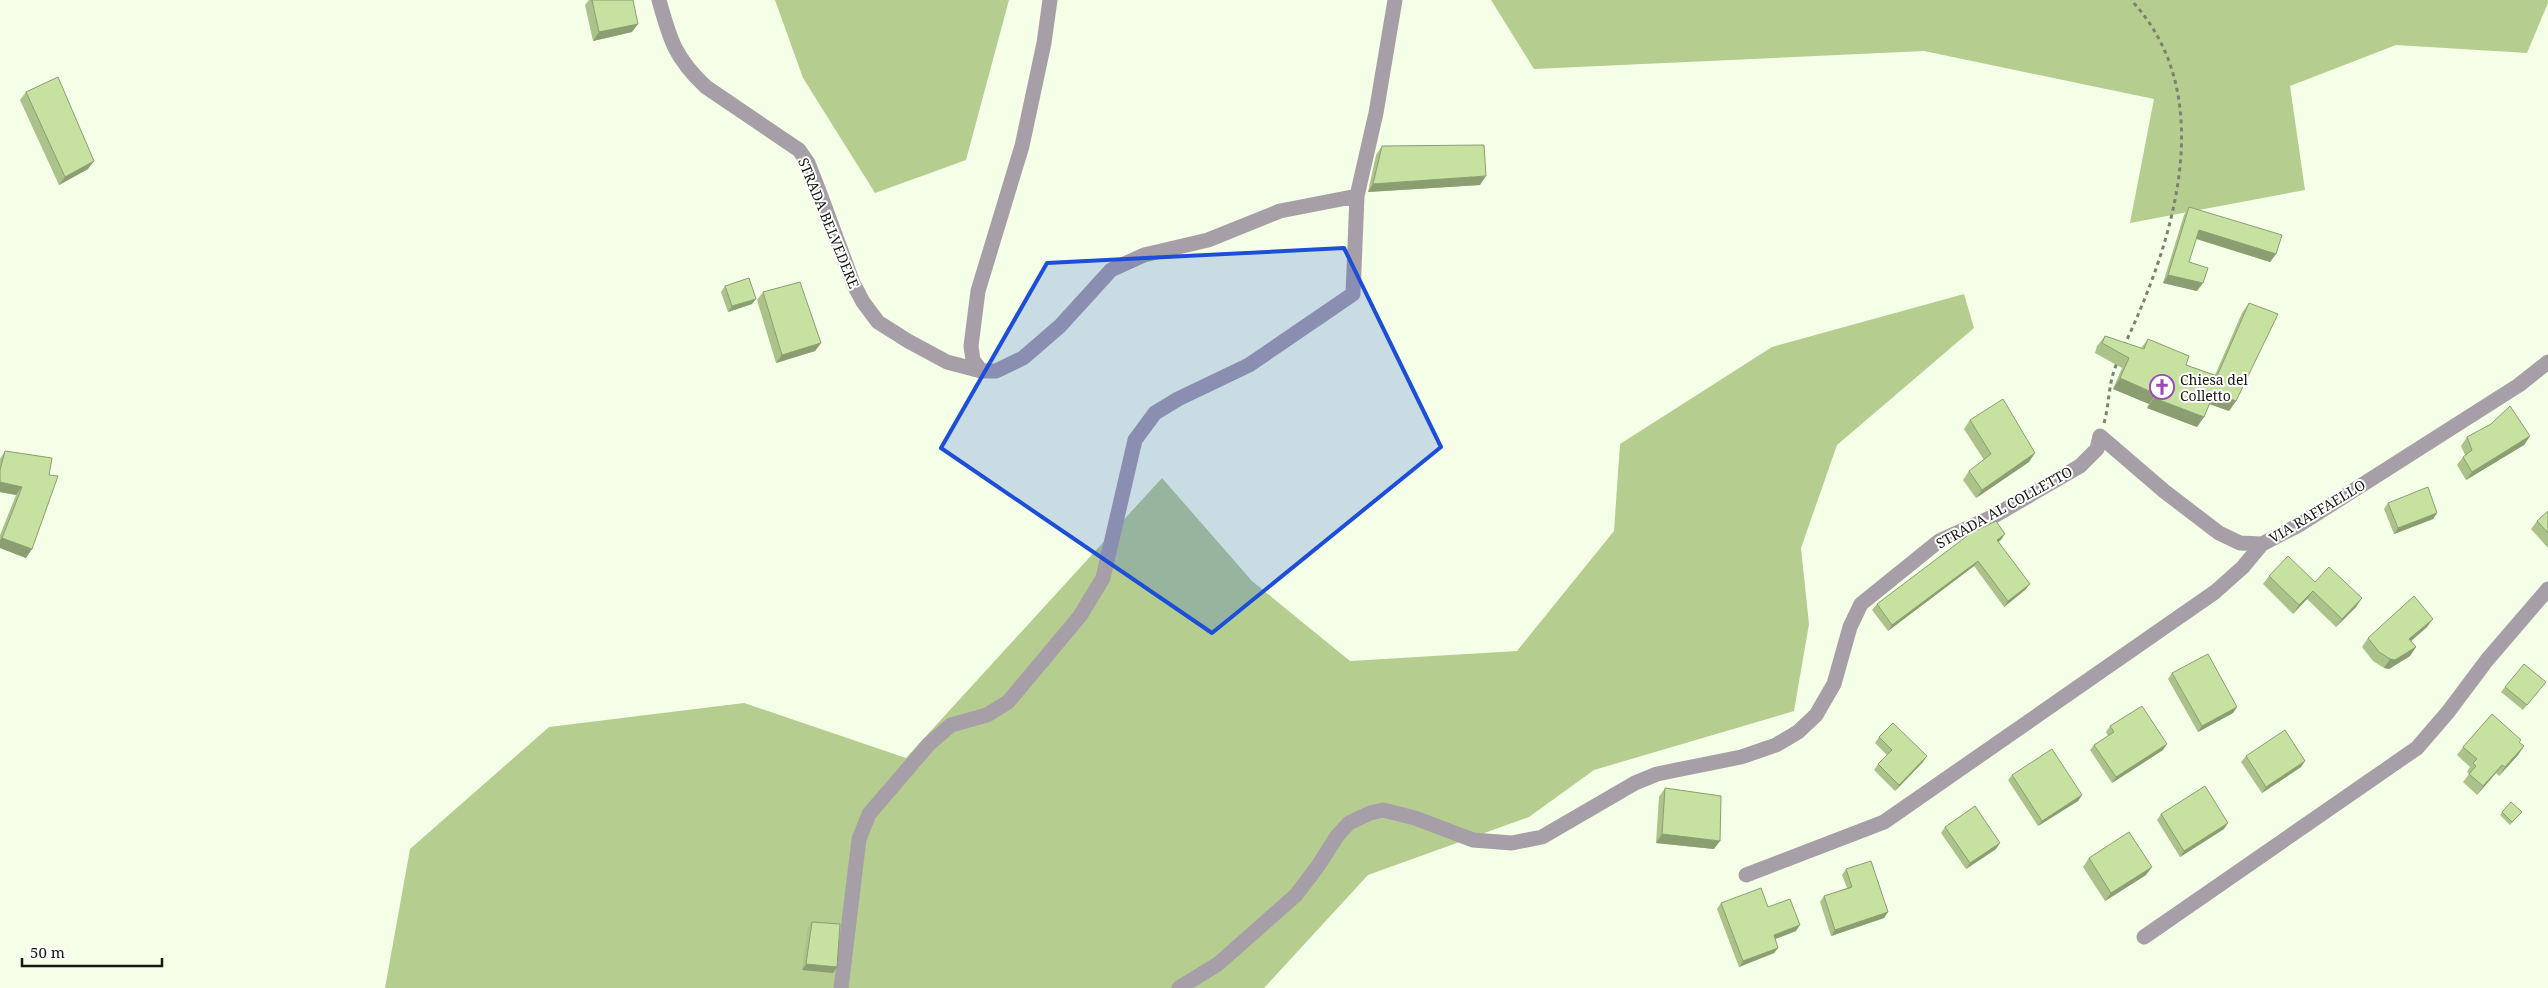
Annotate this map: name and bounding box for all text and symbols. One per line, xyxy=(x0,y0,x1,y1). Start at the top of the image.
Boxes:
street label: STRADA BELVEDERE xyxy=(794,155,864,291)
place label: Chiesa del Colletto xyxy=(2180,370,2248,405)
church icon: Chiesa del Colletto xyxy=(2149,374,2175,400)
street label: STRADA AL COLLETTO xyxy=(1932,462,2076,552)
street label: VIA RAFFAELLO xyxy=(2265,475,2369,547)
scale bar xyxy=(22,936,162,968)
text: 50 m xyxy=(30,942,65,962)

